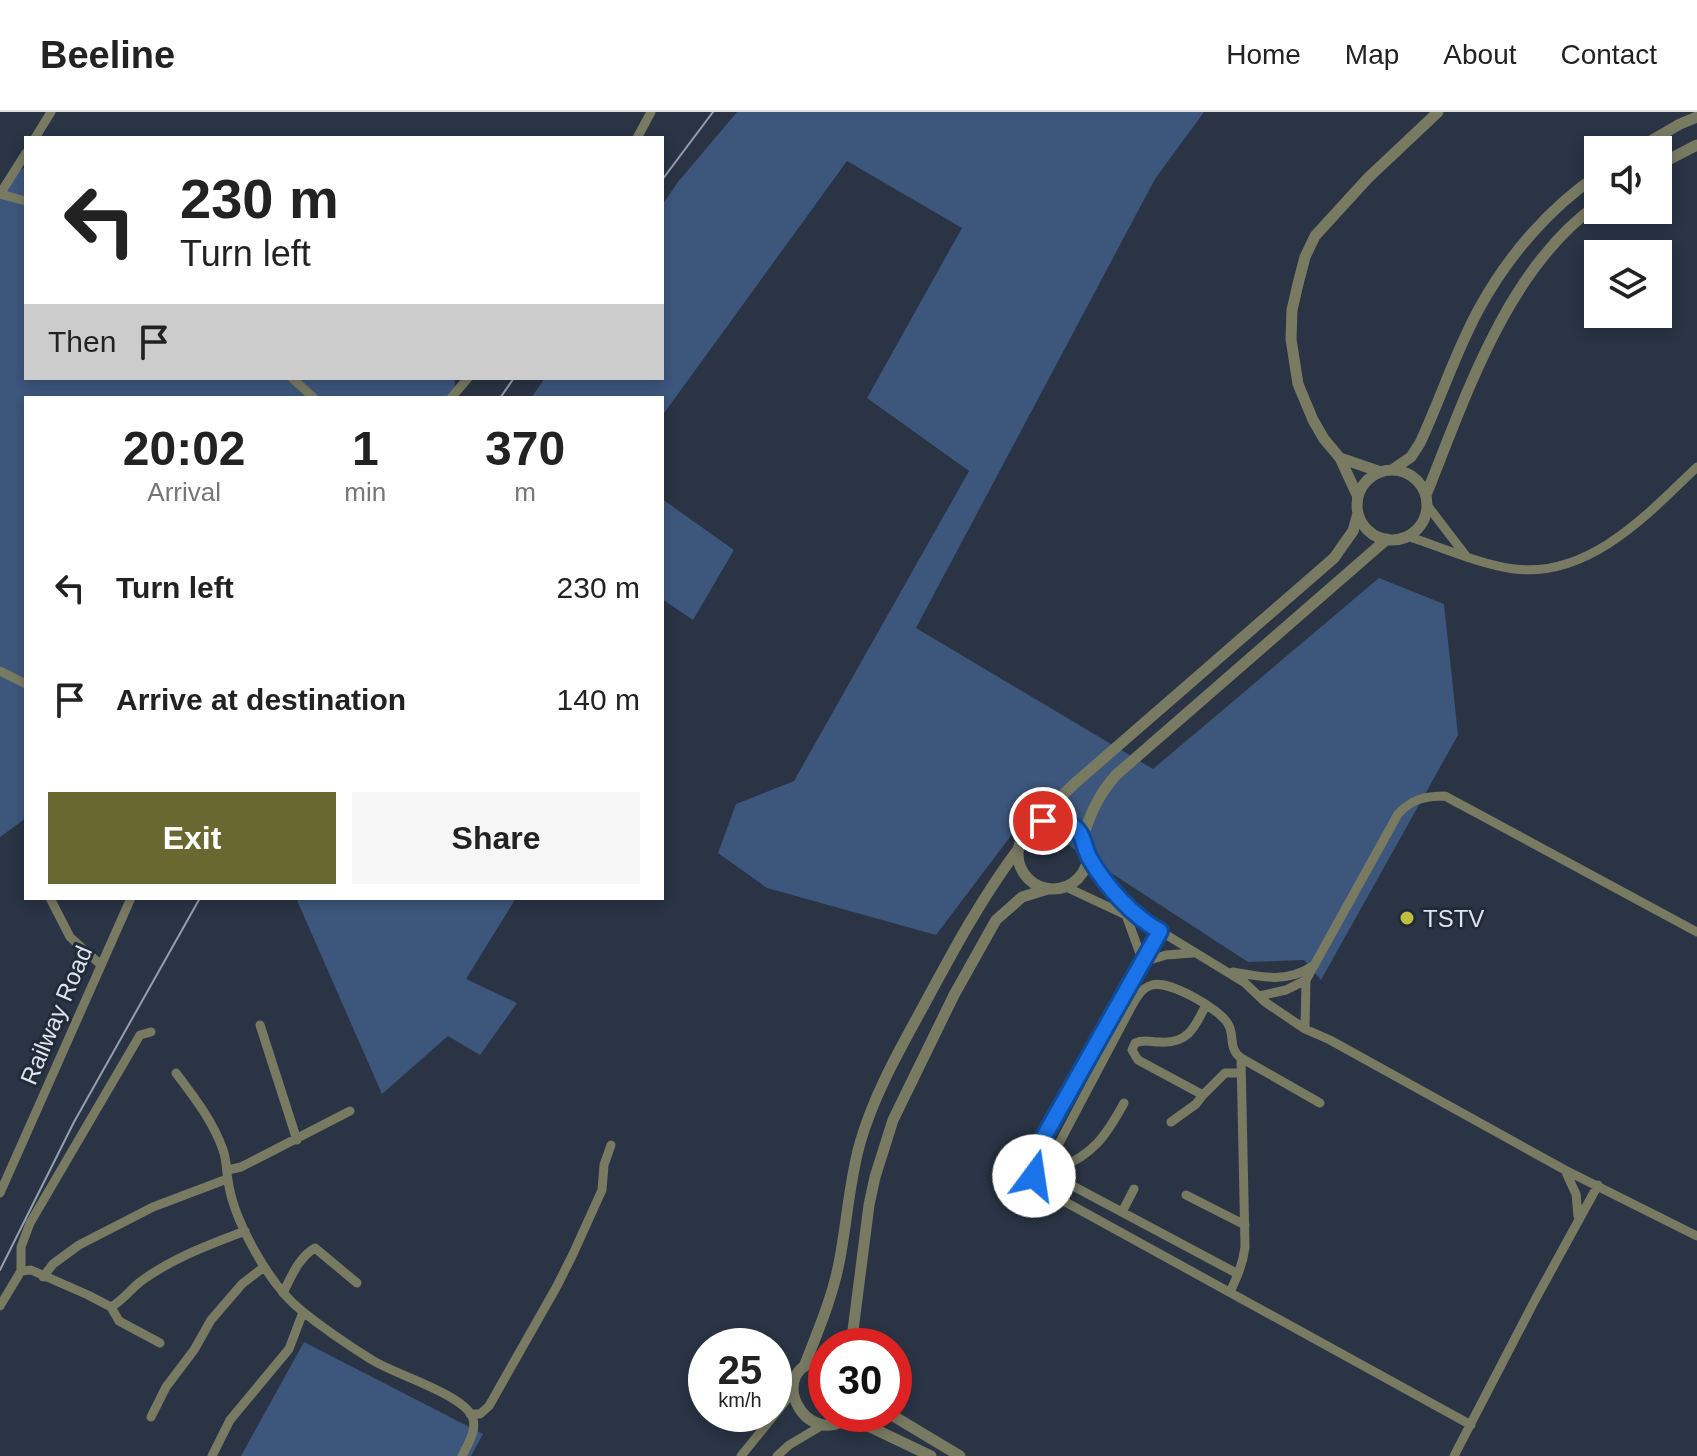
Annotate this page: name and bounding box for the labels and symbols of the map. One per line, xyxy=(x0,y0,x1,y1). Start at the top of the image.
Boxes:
pin xyxy=(1009,787,1077,855)
place label: TSTV xyxy=(1423,905,1484,932)
marker: TSTV xyxy=(1398,909,1416,927)
street label: Railway Road xyxy=(15,942,97,1088)
position arrow xyxy=(992,1134,1076,1218)
speed limit sign: 30 xyxy=(808,1328,912,1432)

